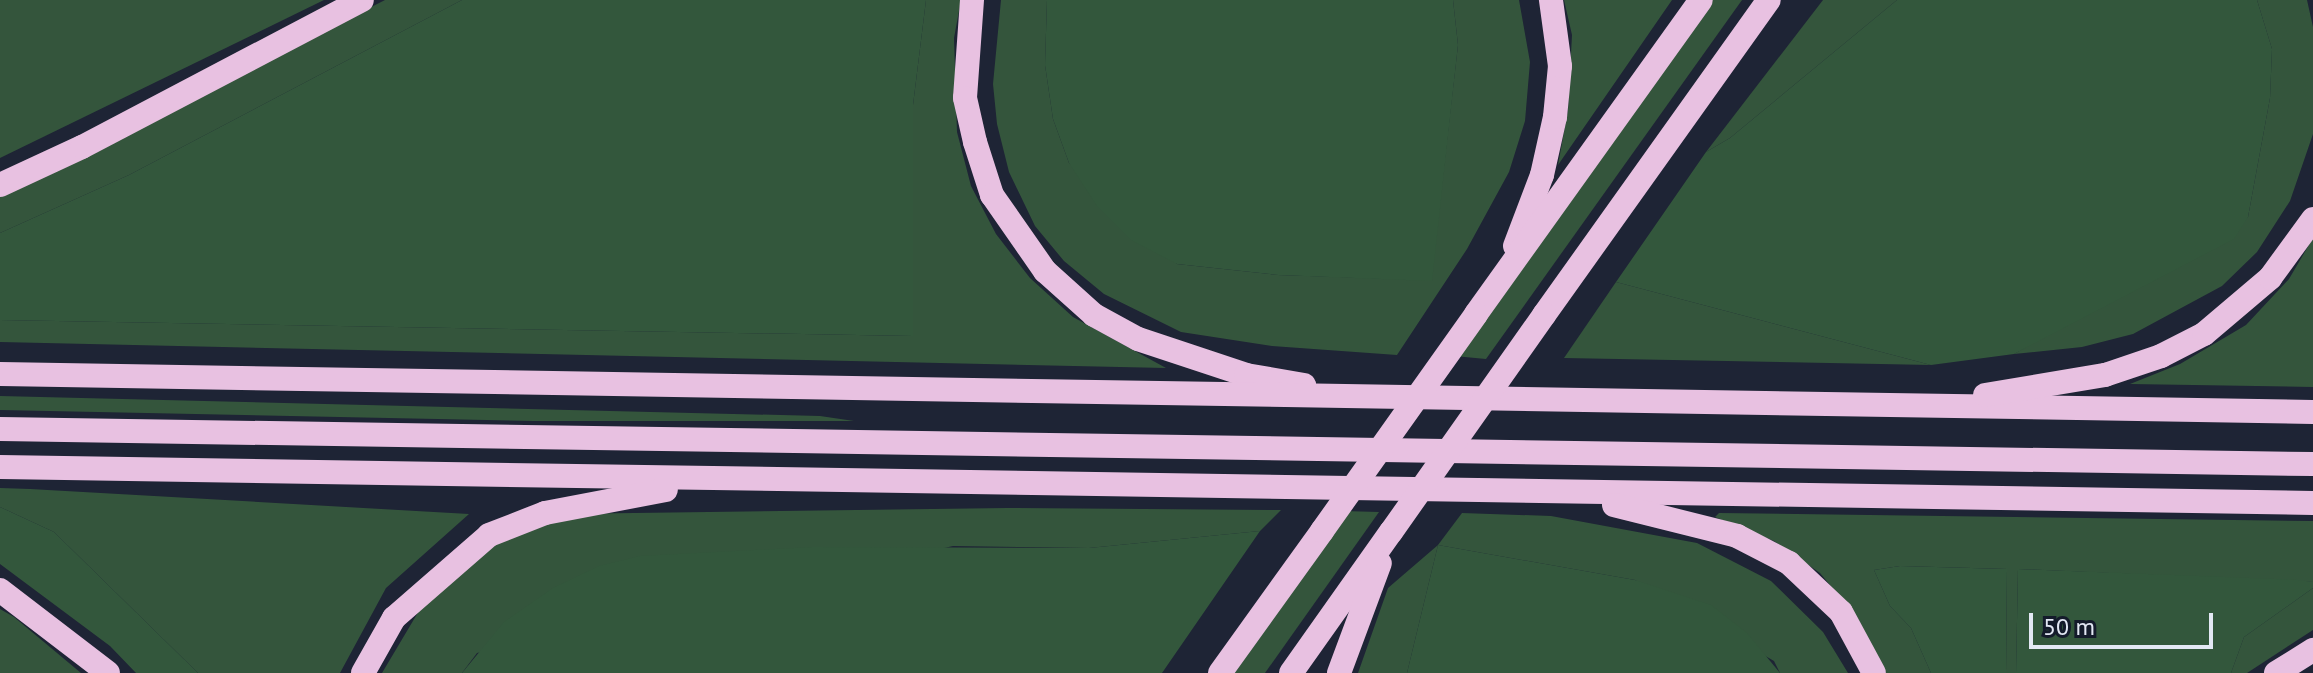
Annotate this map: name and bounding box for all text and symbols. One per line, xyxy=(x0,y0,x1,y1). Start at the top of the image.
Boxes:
scale bar xyxy=(2033,597,2217,647)
text: 50 m xyxy=(2043,611,2095,642)

